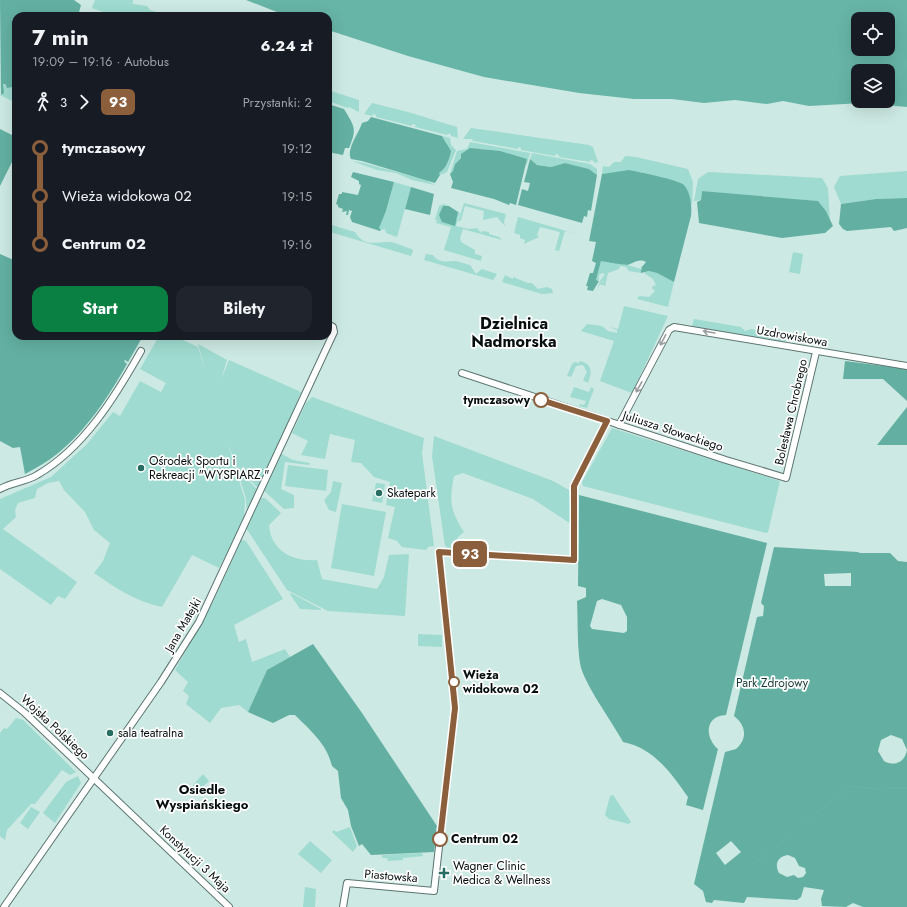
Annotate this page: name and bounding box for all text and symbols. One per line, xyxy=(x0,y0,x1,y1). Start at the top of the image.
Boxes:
map controls xyxy=(851,12,895,108)
button: locate xyxy=(851,12,895,56)
text: 7 min xyxy=(32,21,89,53)
text: 6.24 zł xyxy=(260,35,312,57)
text: 19:09 – 19:16 · Autobus xyxy=(32,52,169,71)
button: layers xyxy=(851,64,895,108)
icon: walk xyxy=(32,91,54,113)
icon: forward xyxy=(73,91,95,113)
text: 93 xyxy=(109,92,127,112)
text: 3 xyxy=(60,93,67,112)
text: Przystanki: 2 xyxy=(243,93,312,112)
text: tymczasowy xyxy=(62,137,145,159)
text: 19:12 xyxy=(282,139,312,158)
text: Wieża widokowa 02 xyxy=(62,185,192,207)
text: 19:15 xyxy=(282,187,312,206)
text: Centrum 02 xyxy=(62,233,146,255)
text: 19:16 xyxy=(281,235,312,254)
button: Start xyxy=(32,286,168,332)
button: Bilety xyxy=(176,286,312,332)
district label: Dzielnica Nadmorska xyxy=(471,312,557,353)
street label: Uzdrowiskowa xyxy=(755,321,829,351)
one-way arrow xyxy=(703,328,716,336)
one-way arrow xyxy=(659,334,667,346)
street label: Bolesława Chrobrego xyxy=(770,357,812,467)
one-way arrow xyxy=(635,381,642,393)
place label: tymczasowy xyxy=(463,391,531,409)
marker: tymczasowy xyxy=(533,392,549,408)
street label: Juliusza Słowackiego xyxy=(619,406,726,456)
place label: Ośrodek Sportu i Rekreacji "WYSPIARZ " xyxy=(149,452,270,484)
marker: Ośrodek Sportu i Rekreacji "WYSPIARZ " xyxy=(136,463,146,473)
place label: Skatepark xyxy=(387,484,436,502)
marker: Skatepark xyxy=(374,488,384,498)
line badge: 93 xyxy=(452,541,488,567)
text: 93 xyxy=(461,544,479,564)
street label: Jana Matejki xyxy=(159,594,206,657)
place label: Wieża widokowa 02 xyxy=(462,666,539,698)
park label: Park Zdrojowy xyxy=(736,674,809,692)
marker: Wieża widokowa 02 xyxy=(448,676,460,688)
street label: Wojska Polskiego xyxy=(17,690,94,764)
place label: sala teatralna xyxy=(118,724,183,742)
marker: sala teatralna xyxy=(105,728,115,738)
district label: Osiedle Wyspiańskiego xyxy=(156,780,249,814)
street label: Konstytucji 3 Maja xyxy=(155,821,235,897)
place label: Centrum 02 xyxy=(451,830,518,848)
marker: Centrum 02 xyxy=(432,831,448,847)
place label: Wagner Clinic Medica & Wellness xyxy=(453,857,551,889)
street label: Piastowska xyxy=(364,865,419,887)
marker: Wagner Clinic Medica & Wellness xyxy=(438,867,450,879)

